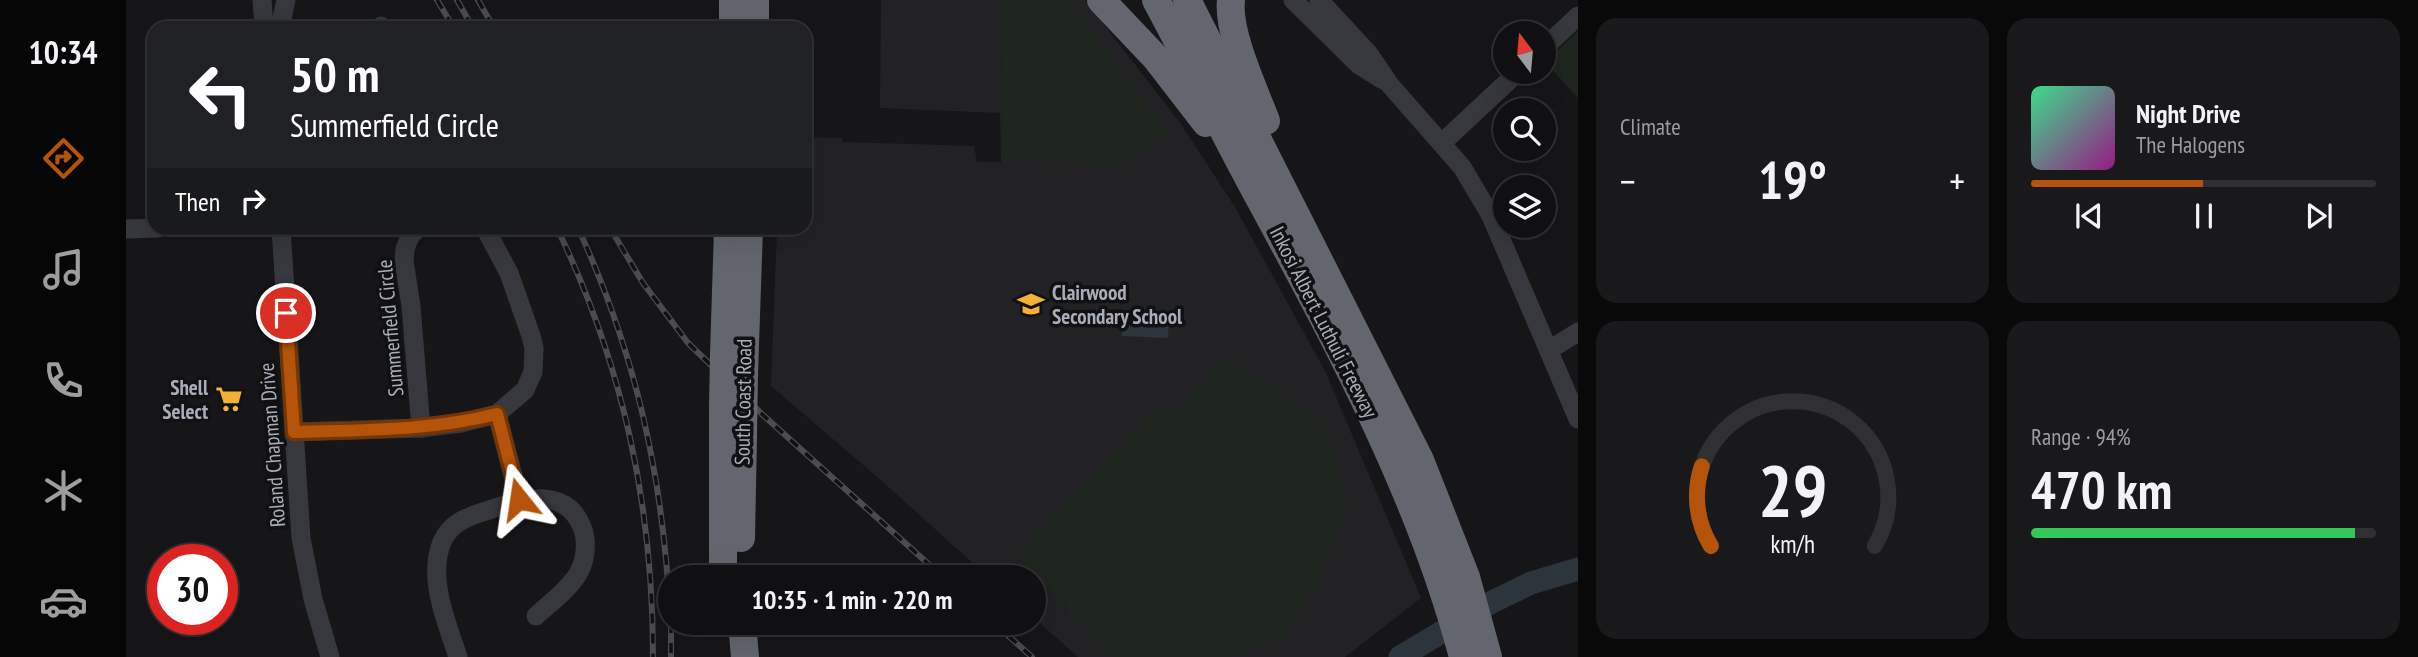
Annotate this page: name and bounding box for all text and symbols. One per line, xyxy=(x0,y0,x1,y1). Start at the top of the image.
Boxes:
north arrow xyxy=(1493,21,1556,84)
map controls xyxy=(1493,21,1556,238)
text: 10:34 xyxy=(28,31,98,73)
text: 50 m xyxy=(290,42,379,106)
icon: left xyxy=(175,49,266,140)
text: Night Drive xyxy=(2136,97,2241,130)
button: search xyxy=(1493,98,1556,161)
text: Summerfield Circle xyxy=(290,104,499,146)
text: Climate xyxy=(1620,112,1681,141)
text: The Halogens xyxy=(2136,130,2245,159)
icon: directions xyxy=(39,134,88,183)
text: 19° xyxy=(1758,146,1827,213)
text: − xyxy=(1620,156,1636,205)
text: + xyxy=(1949,156,1965,205)
button: layers xyxy=(1493,175,1556,238)
icon: right xyxy=(234,182,272,220)
text: Then xyxy=(175,185,220,218)
icon: previous xyxy=(2070,197,2108,235)
icon: pause xyxy=(2185,197,2223,235)
icon: next xyxy=(2300,197,2338,235)
street label: Inkosi Albert Luthuli Freeway xyxy=(1264,222,1384,422)
icon: music xyxy=(39,245,88,294)
street label: Summerfield Circle xyxy=(371,259,409,397)
place label: Clairwood Secondary School xyxy=(1052,279,1183,330)
pin xyxy=(256,283,316,343)
school or university icon: Clairwood Secondary School xyxy=(1016,289,1046,319)
icon: arrive xyxy=(267,294,305,332)
street label: South Coast Road xyxy=(728,339,758,465)
icon: phone xyxy=(39,356,88,405)
street label: Roland Chapman Drive xyxy=(253,362,291,528)
place label: Shell Select xyxy=(162,374,209,425)
supermarket icon: Shell Select xyxy=(214,384,244,414)
text: Range · 94% xyxy=(2031,422,2131,451)
text: 29 xyxy=(1758,442,1827,536)
text: 470 km xyxy=(2031,456,2172,523)
position arrow xyxy=(482,462,556,536)
icon: climate xyxy=(39,466,88,515)
text: km/h xyxy=(1770,528,1815,560)
speed limit sign: 30 xyxy=(147,544,238,635)
icon: car xyxy=(39,577,88,626)
text: 10:35 · 1 min · 220 m xyxy=(752,583,952,616)

